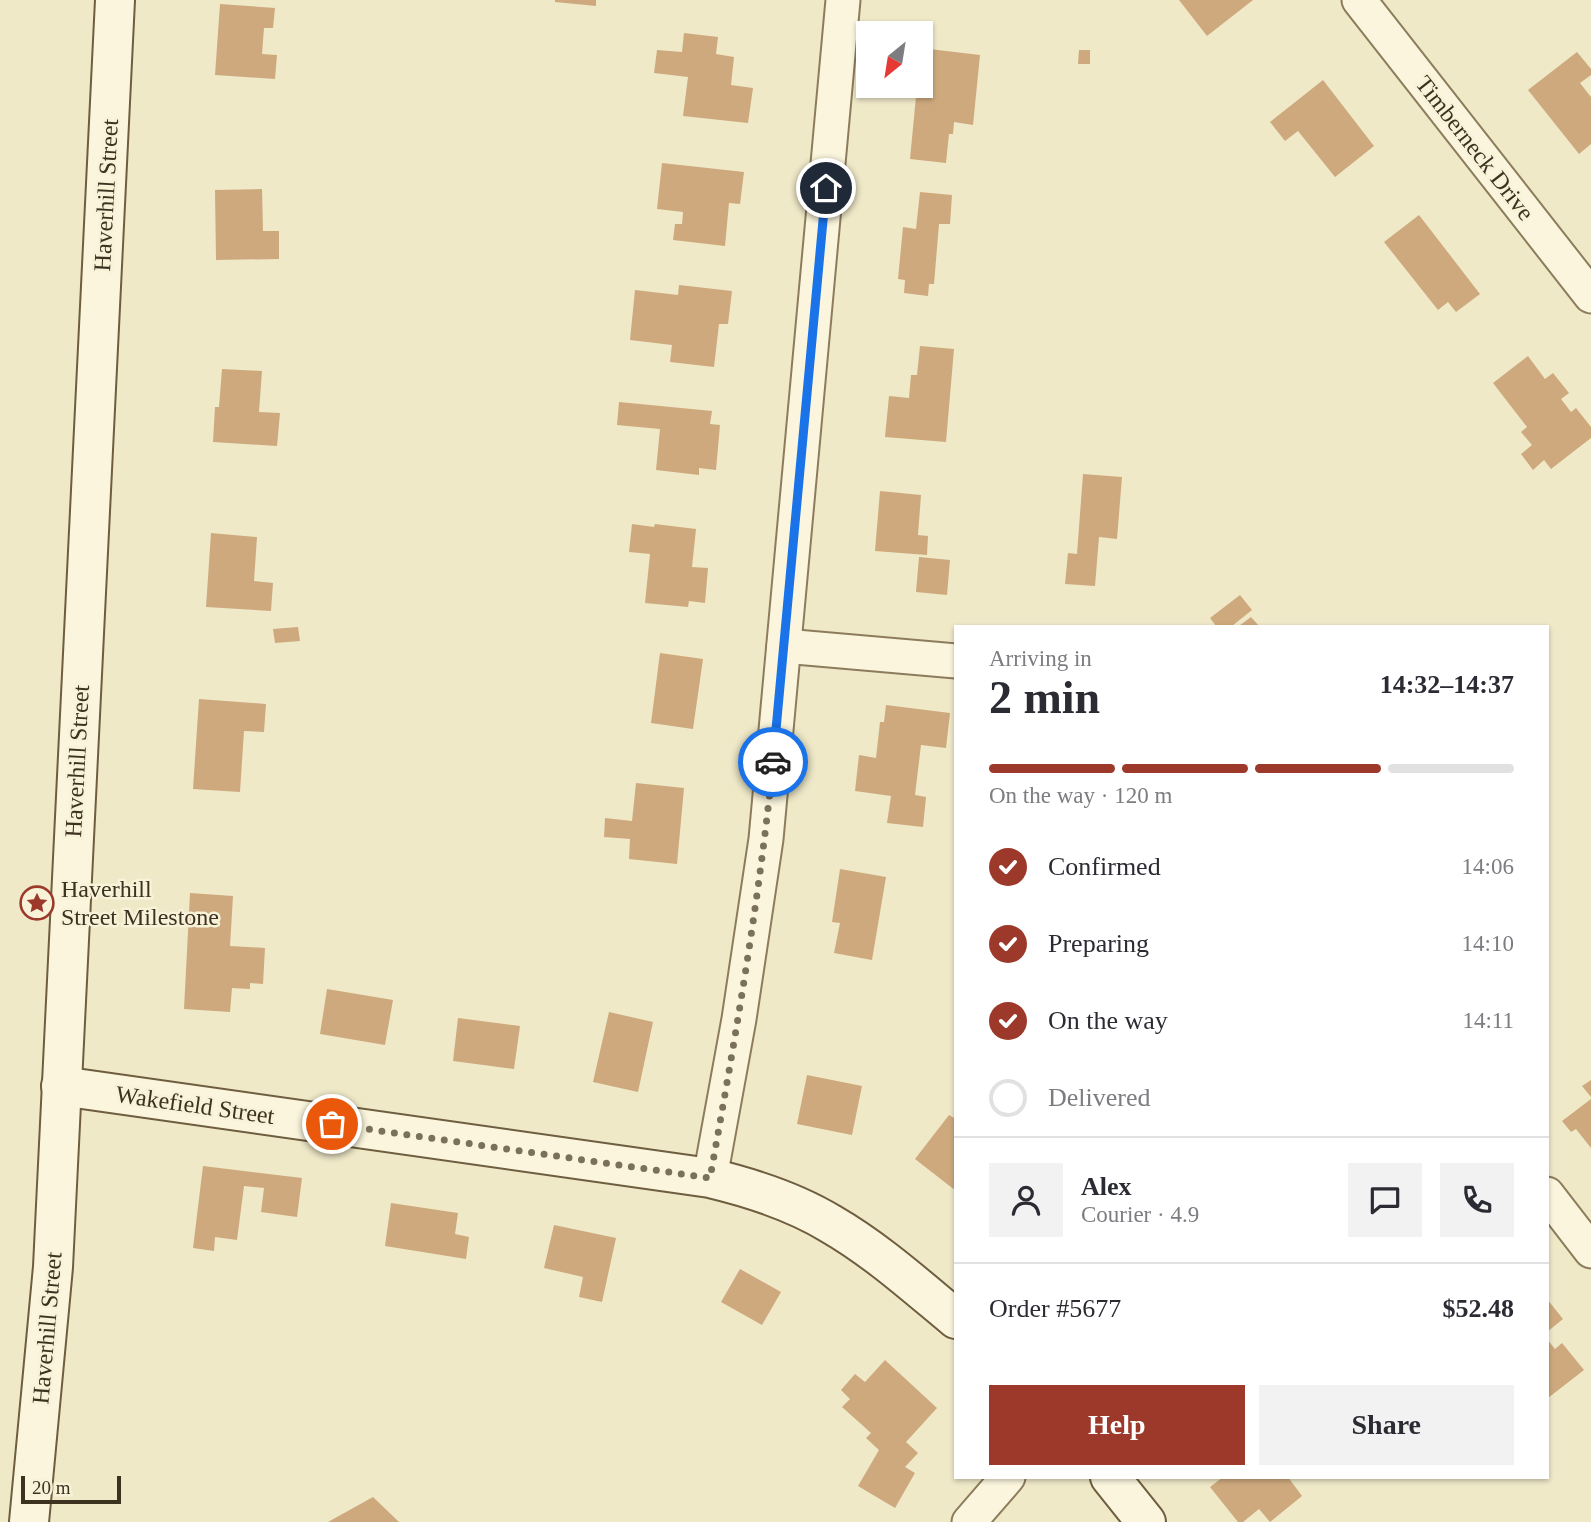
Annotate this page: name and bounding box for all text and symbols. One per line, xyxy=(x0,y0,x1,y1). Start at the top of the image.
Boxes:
north arrow xyxy=(856,21,933,98)
map controls xyxy=(856,21,933,98)
street label: Timberneck Drive xyxy=(1411,71,1539,225)
street label: Haverhill Street xyxy=(89,118,123,272)
pin xyxy=(796,158,856,218)
icon: home xyxy=(807,169,845,207)
text: Arriving in xyxy=(989,646,1092,671)
text: 14:32–14:37 xyxy=(1380,670,1514,699)
text: 2 min xyxy=(989,672,1100,723)
street label: Haverhill Street xyxy=(60,684,94,838)
courier xyxy=(738,727,808,797)
icon: car xyxy=(754,743,792,781)
text: On the way · 120 m xyxy=(989,783,1172,808)
icon: check xyxy=(989,848,1027,886)
text: Confirmed xyxy=(1048,852,1161,881)
text: 14:06 xyxy=(1462,854,1514,879)
place label: Haverhill Street Milestone xyxy=(61,876,219,930)
place icon: Haverhill Street Milestone xyxy=(18,884,56,922)
icon: check xyxy=(989,925,1027,963)
text: Preparing xyxy=(1048,929,1149,958)
text: 14:10 xyxy=(1462,931,1514,956)
icon: check xyxy=(989,1002,1027,1040)
text: On the way xyxy=(1048,1006,1168,1035)
text: 14:11 xyxy=(1462,1008,1514,1033)
street label: Wakefield Street xyxy=(114,1081,276,1129)
text: Delivered xyxy=(1048,1083,1151,1112)
pin xyxy=(302,1094,362,1154)
icon: bag xyxy=(313,1105,351,1143)
button: person xyxy=(989,1163,1063,1237)
button: chat xyxy=(1348,1163,1422,1237)
button: phone xyxy=(1440,1163,1514,1237)
text: Alex xyxy=(1081,1172,1132,1201)
text: Courier · 4.9 xyxy=(1081,1202,1199,1227)
street label: Haverhill Street xyxy=(27,1251,67,1405)
text: Order #5677 xyxy=(989,1294,1121,1323)
text: $52.48 xyxy=(1443,1294,1514,1323)
button: Help xyxy=(989,1385,1245,1465)
button: Share xyxy=(1259,1385,1514,1465)
scale bar xyxy=(21,1473,121,1505)
text: 20 m xyxy=(32,1477,71,1498)

